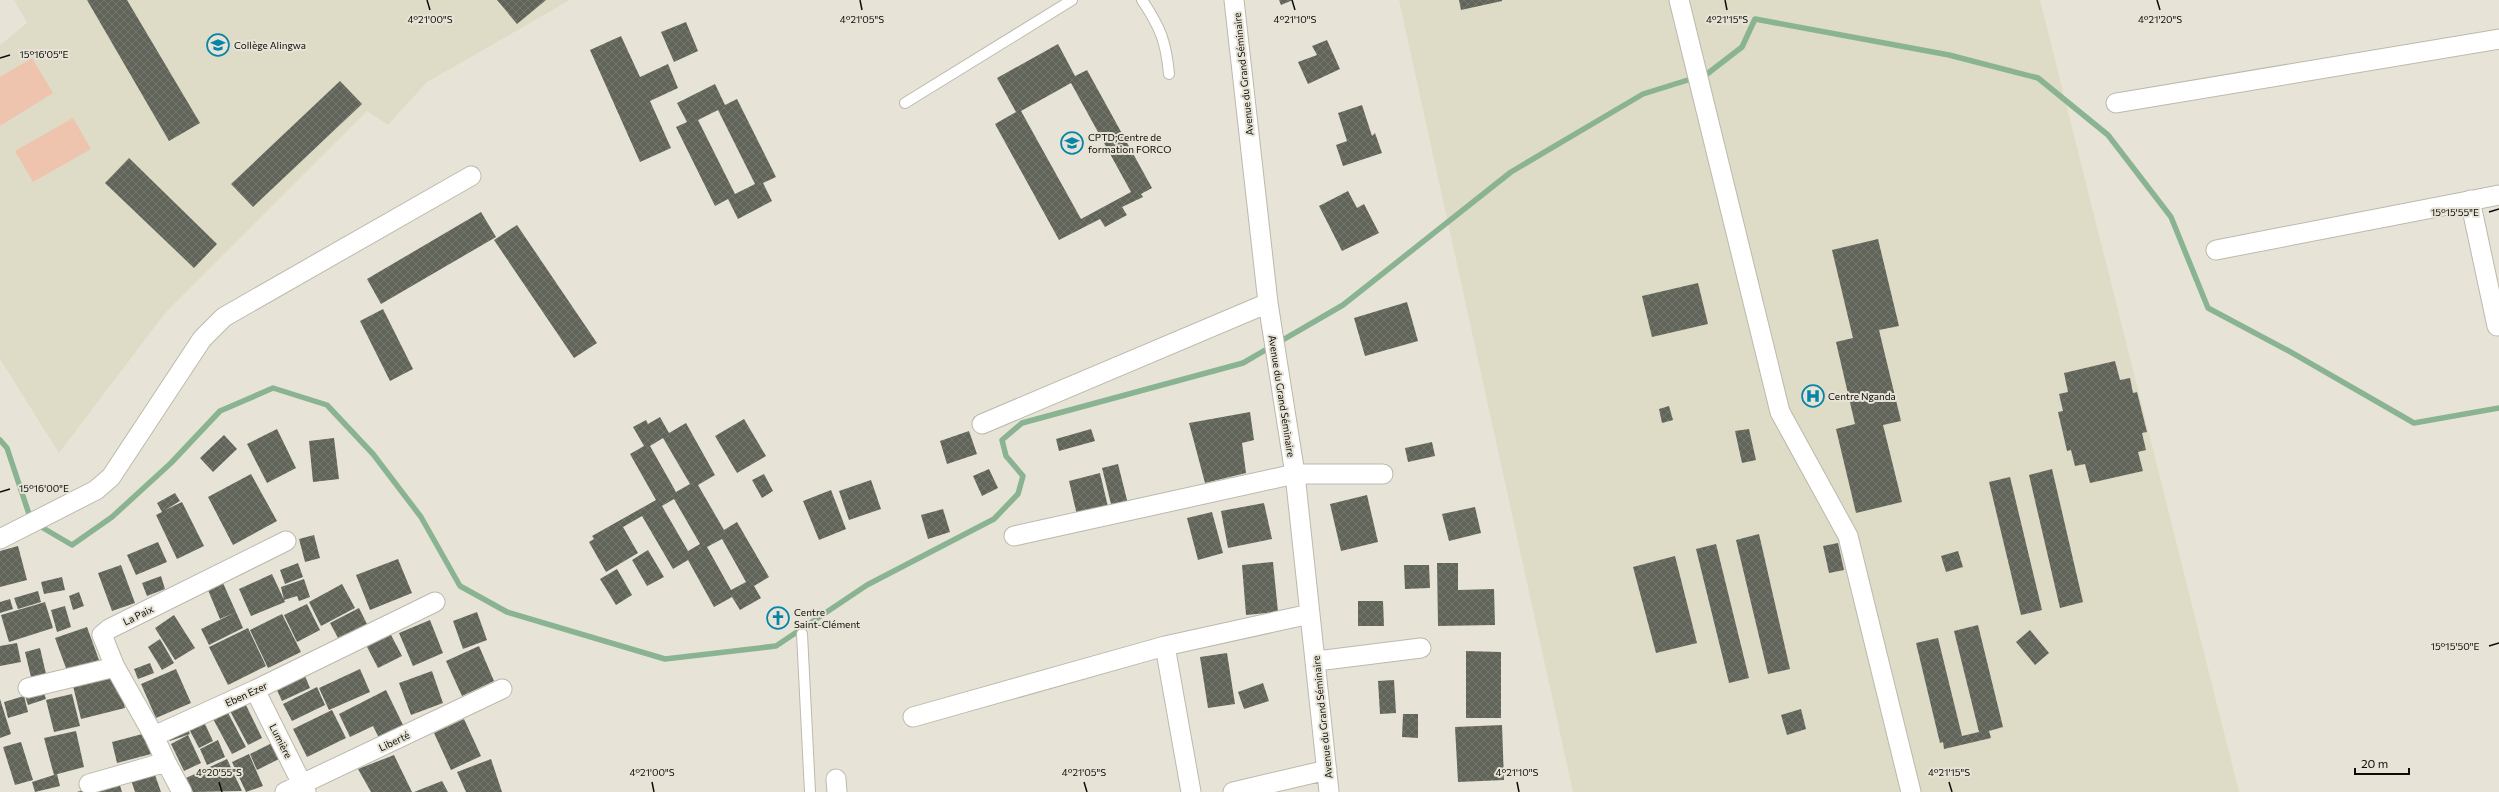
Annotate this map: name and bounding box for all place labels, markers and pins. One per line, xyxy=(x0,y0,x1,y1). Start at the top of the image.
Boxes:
school or university icon: Collège Alingwa xyxy=(205,32,231,58)
place label: Collège Alingwa xyxy=(234,39,306,51)
school or university icon: CPTD;Centre de formation FORCO xyxy=(1059,130,1085,156)
place label: CPTD;Centre de formation FORCO xyxy=(1088,131,1171,155)
hospital icon: Centre Nganda xyxy=(1800,383,1826,409)
place label: Centre Nganda xyxy=(1828,390,1896,402)
church icon: Centre Saint-Clément xyxy=(765,605,791,631)
place label: Centre Saint-Clément xyxy=(794,606,860,630)

